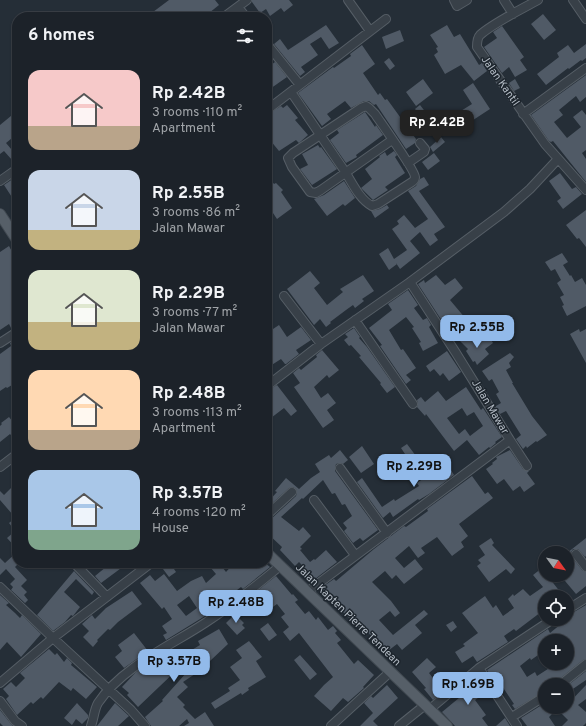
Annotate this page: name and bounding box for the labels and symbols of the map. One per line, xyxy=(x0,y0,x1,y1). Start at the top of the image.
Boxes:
street label: Jalan Kantil xyxy=(478,53,522,109)
pin: Rp 2.42B xyxy=(396,110,478,144)
pin: Rp 2.55B xyxy=(436,315,518,349)
street label: Jalan Mawar xyxy=(468,377,512,438)
pin: Rp 2.29B xyxy=(373,454,455,488)
north arrow xyxy=(538,546,574,582)
street label: Jalan Kapten Pierre Tendean xyxy=(292,561,404,669)
pin: Rp 2.48B xyxy=(195,590,277,624)
pin: Rp 3.57B xyxy=(133,649,215,683)
pin: Rp 1.69B xyxy=(427,672,509,706)

